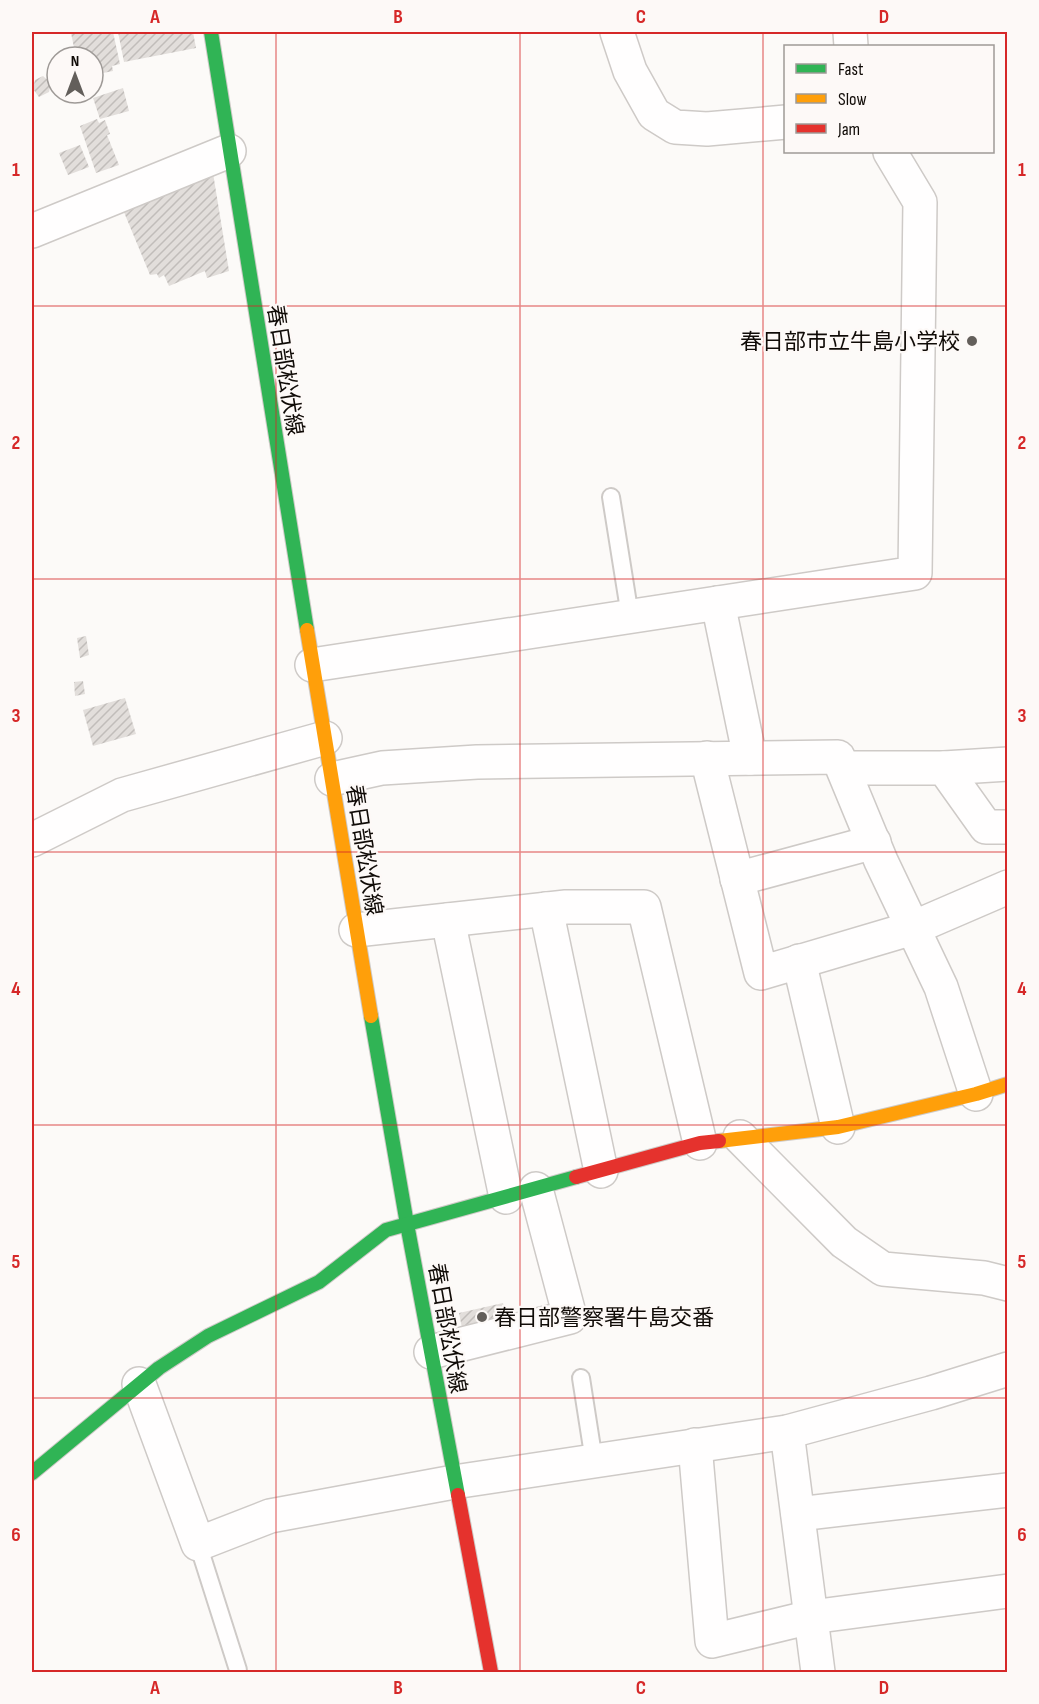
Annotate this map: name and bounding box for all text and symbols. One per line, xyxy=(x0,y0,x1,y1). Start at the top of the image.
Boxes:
text: A xyxy=(149,5,160,29)
text: B xyxy=(393,5,403,29)
text: C xyxy=(636,5,646,29)
text: D xyxy=(879,5,889,29)
north arrow xyxy=(45,45,105,105)
legend xyxy=(784,45,994,153)
text: N xyxy=(71,52,79,71)
text: Fast xyxy=(838,59,864,80)
text: Slow xyxy=(838,89,867,110)
text: Jam xyxy=(837,119,860,140)
text: 1 xyxy=(12,158,20,182)
text: 1 xyxy=(1018,158,1026,182)
street label: 春日部松伏線 xyxy=(261,303,308,438)
place label: 春日部市立牛島小学校 xyxy=(740,329,960,356)
marker: 春日部市立牛島小学校 xyxy=(965,334,979,348)
text: 2 xyxy=(12,431,20,455)
text: 2 xyxy=(1018,431,1026,455)
text: 3 xyxy=(12,704,21,728)
text: 3 xyxy=(1018,704,1027,728)
street label: 春日部松伏線 xyxy=(340,783,387,918)
text: 4 xyxy=(11,977,21,1001)
text: 4 xyxy=(1017,977,1027,1001)
text: 5 xyxy=(12,1250,21,1274)
text: 5 xyxy=(1018,1250,1027,1274)
street label: 春日部松伏線 xyxy=(422,1261,471,1396)
place label: 春日部警察署牛島交番 xyxy=(494,1305,714,1332)
marker: 春日部警察署牛島交番 xyxy=(475,1310,489,1324)
text: 6 xyxy=(11,1523,21,1547)
text: 6 xyxy=(1017,1523,1027,1547)
text: A xyxy=(149,1676,160,1700)
text: B xyxy=(393,1676,403,1700)
text: C xyxy=(636,1676,646,1700)
text: D xyxy=(879,1676,889,1700)

